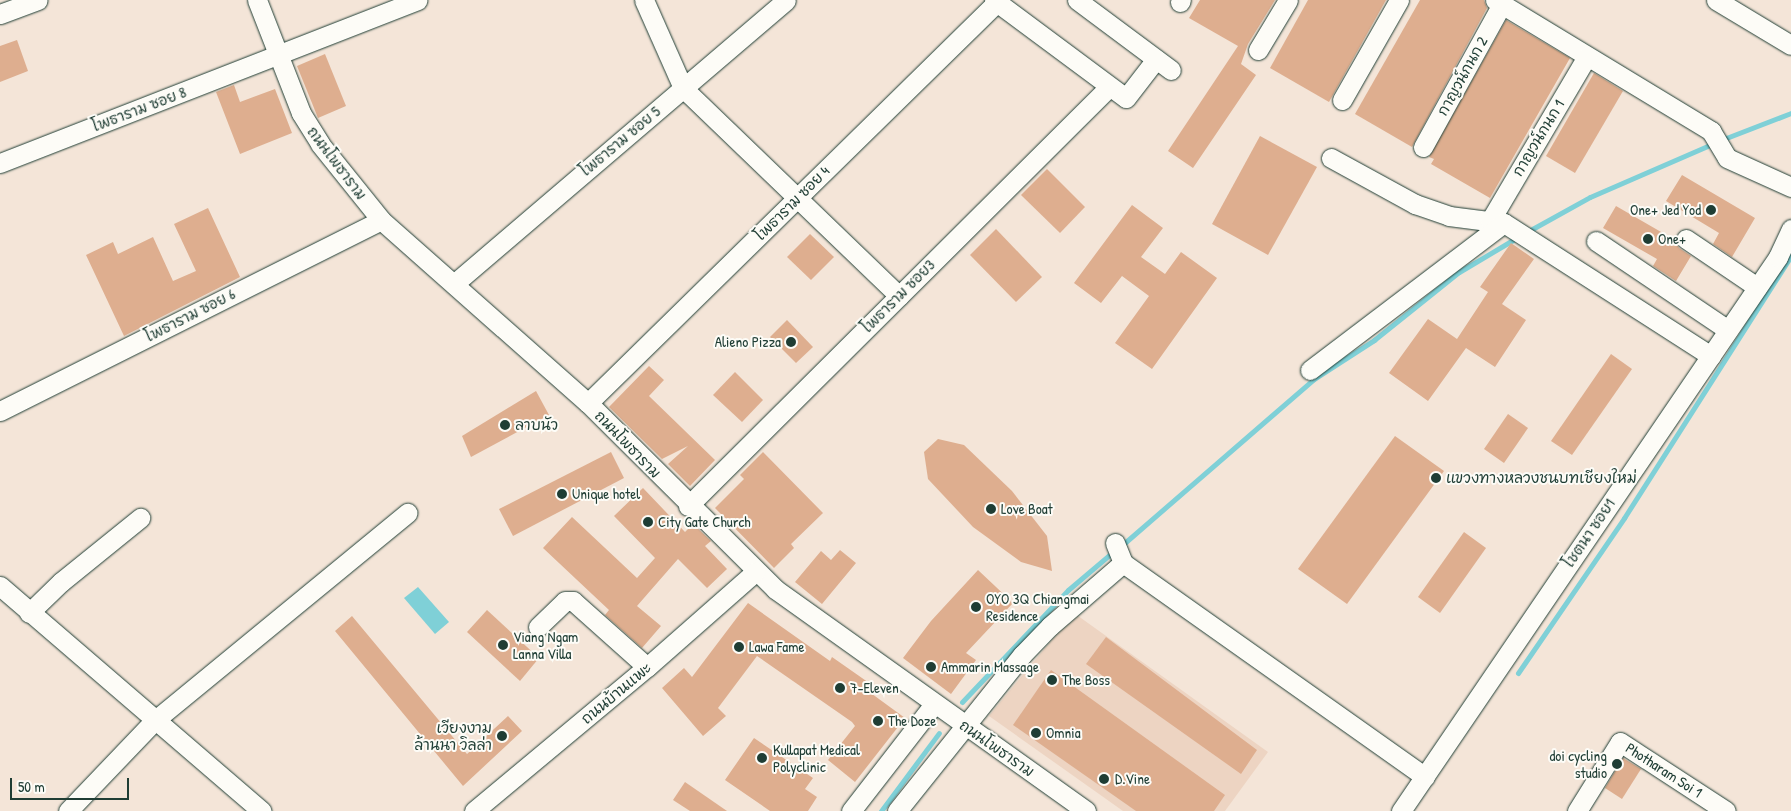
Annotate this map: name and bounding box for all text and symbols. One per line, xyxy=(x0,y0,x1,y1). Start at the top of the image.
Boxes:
street label: กาญวน์กนก 2 xyxy=(1433,33,1491,119)
street label: โพธาราม ซอย 8 xyxy=(89,83,189,135)
street label: กาญวน์กนก 1 xyxy=(1508,97,1568,179)
street label: โพธาราม ซอย 5 xyxy=(576,102,664,180)
street label: ถนนโพธาราม xyxy=(304,123,370,203)
street label: โพธาราม ซอย 4 xyxy=(751,162,833,244)
place label: One+ Jed Yod xyxy=(1630,201,1701,219)
marker: One+ Jed Yod xyxy=(1705,204,1717,216)
place label: One+ xyxy=(1658,230,1686,248)
marker: One+ xyxy=(1642,233,1654,245)
street label: โพธาราม ซอย3 xyxy=(858,256,938,336)
street label: โพธาราม ซอย 6 xyxy=(142,285,238,345)
place label: Alieno Pizza xyxy=(715,333,781,351)
marker: Alieno Pizza xyxy=(785,336,797,348)
street label: ถนนโพธาราม xyxy=(591,406,665,482)
place label: ลาบนัว xyxy=(515,416,558,434)
marker: ลาบนัว xyxy=(499,419,511,431)
place label: แขวงทางหลวงชนบทเชียงใหม่ xyxy=(1446,469,1637,487)
marker: แขวงทางหลวงชนบทเชียงใหม่ xyxy=(1430,472,1442,484)
place label: Unique hotel xyxy=(572,485,640,503)
marker: Unique hotel xyxy=(556,488,568,500)
street label: โชตนา ซอย1 xyxy=(1559,495,1619,571)
place label: Love Boat xyxy=(1001,500,1053,518)
marker: Love Boat xyxy=(985,503,997,515)
place label: City Gate Church xyxy=(658,513,751,531)
marker: City Gate Church xyxy=(642,516,654,528)
place label: OYO 3Q Chiangmai Residence xyxy=(986,589,1089,624)
marker: OYO 3Q Chiangmai Residence xyxy=(970,601,982,613)
place label: Viang Ngam Lanna Villa xyxy=(513,627,578,662)
place label: Lawa Fame xyxy=(749,638,804,656)
marker: Viang Ngam Lanna Villa xyxy=(497,639,509,651)
marker: Lawa Fame xyxy=(733,641,745,653)
street label: ถนนบ้านแพะ xyxy=(577,658,655,728)
place label: Ammarin Massage xyxy=(941,658,1039,676)
marker: Ammarin Massage xyxy=(925,661,937,673)
place label: The Boss xyxy=(1062,671,1110,689)
marker: The Boss xyxy=(1046,674,1058,686)
place label: 7-Eleven xyxy=(850,679,899,697)
marker: 7-Eleven xyxy=(834,682,846,694)
place label: The Doze xyxy=(888,712,936,730)
marker: The Doze xyxy=(872,715,884,727)
street label: ถนนโพธาราม xyxy=(956,716,1038,780)
place label: เวียงงาม ล้านนา วิลล่า xyxy=(414,718,492,753)
place label: Omnia xyxy=(1046,724,1081,742)
marker: Omnia xyxy=(1030,727,1042,739)
marker: เวียงงาม ล้านนา วิลล่า xyxy=(496,730,508,742)
street label: Photharam Soi 1 xyxy=(1622,739,1706,801)
place label: Kullapat Medical Polyclinic xyxy=(773,740,860,775)
place label: doi cycling studio xyxy=(1550,746,1607,781)
marker: Kullapat Medical Polyclinic xyxy=(755,751,769,765)
marker: doi cycling studio xyxy=(1611,758,1623,770)
scale bar xyxy=(12,768,131,800)
place label: D.Vine xyxy=(1115,770,1150,788)
marker: D.Vine xyxy=(1097,772,1111,786)
text: 50 m xyxy=(18,776,45,797)

